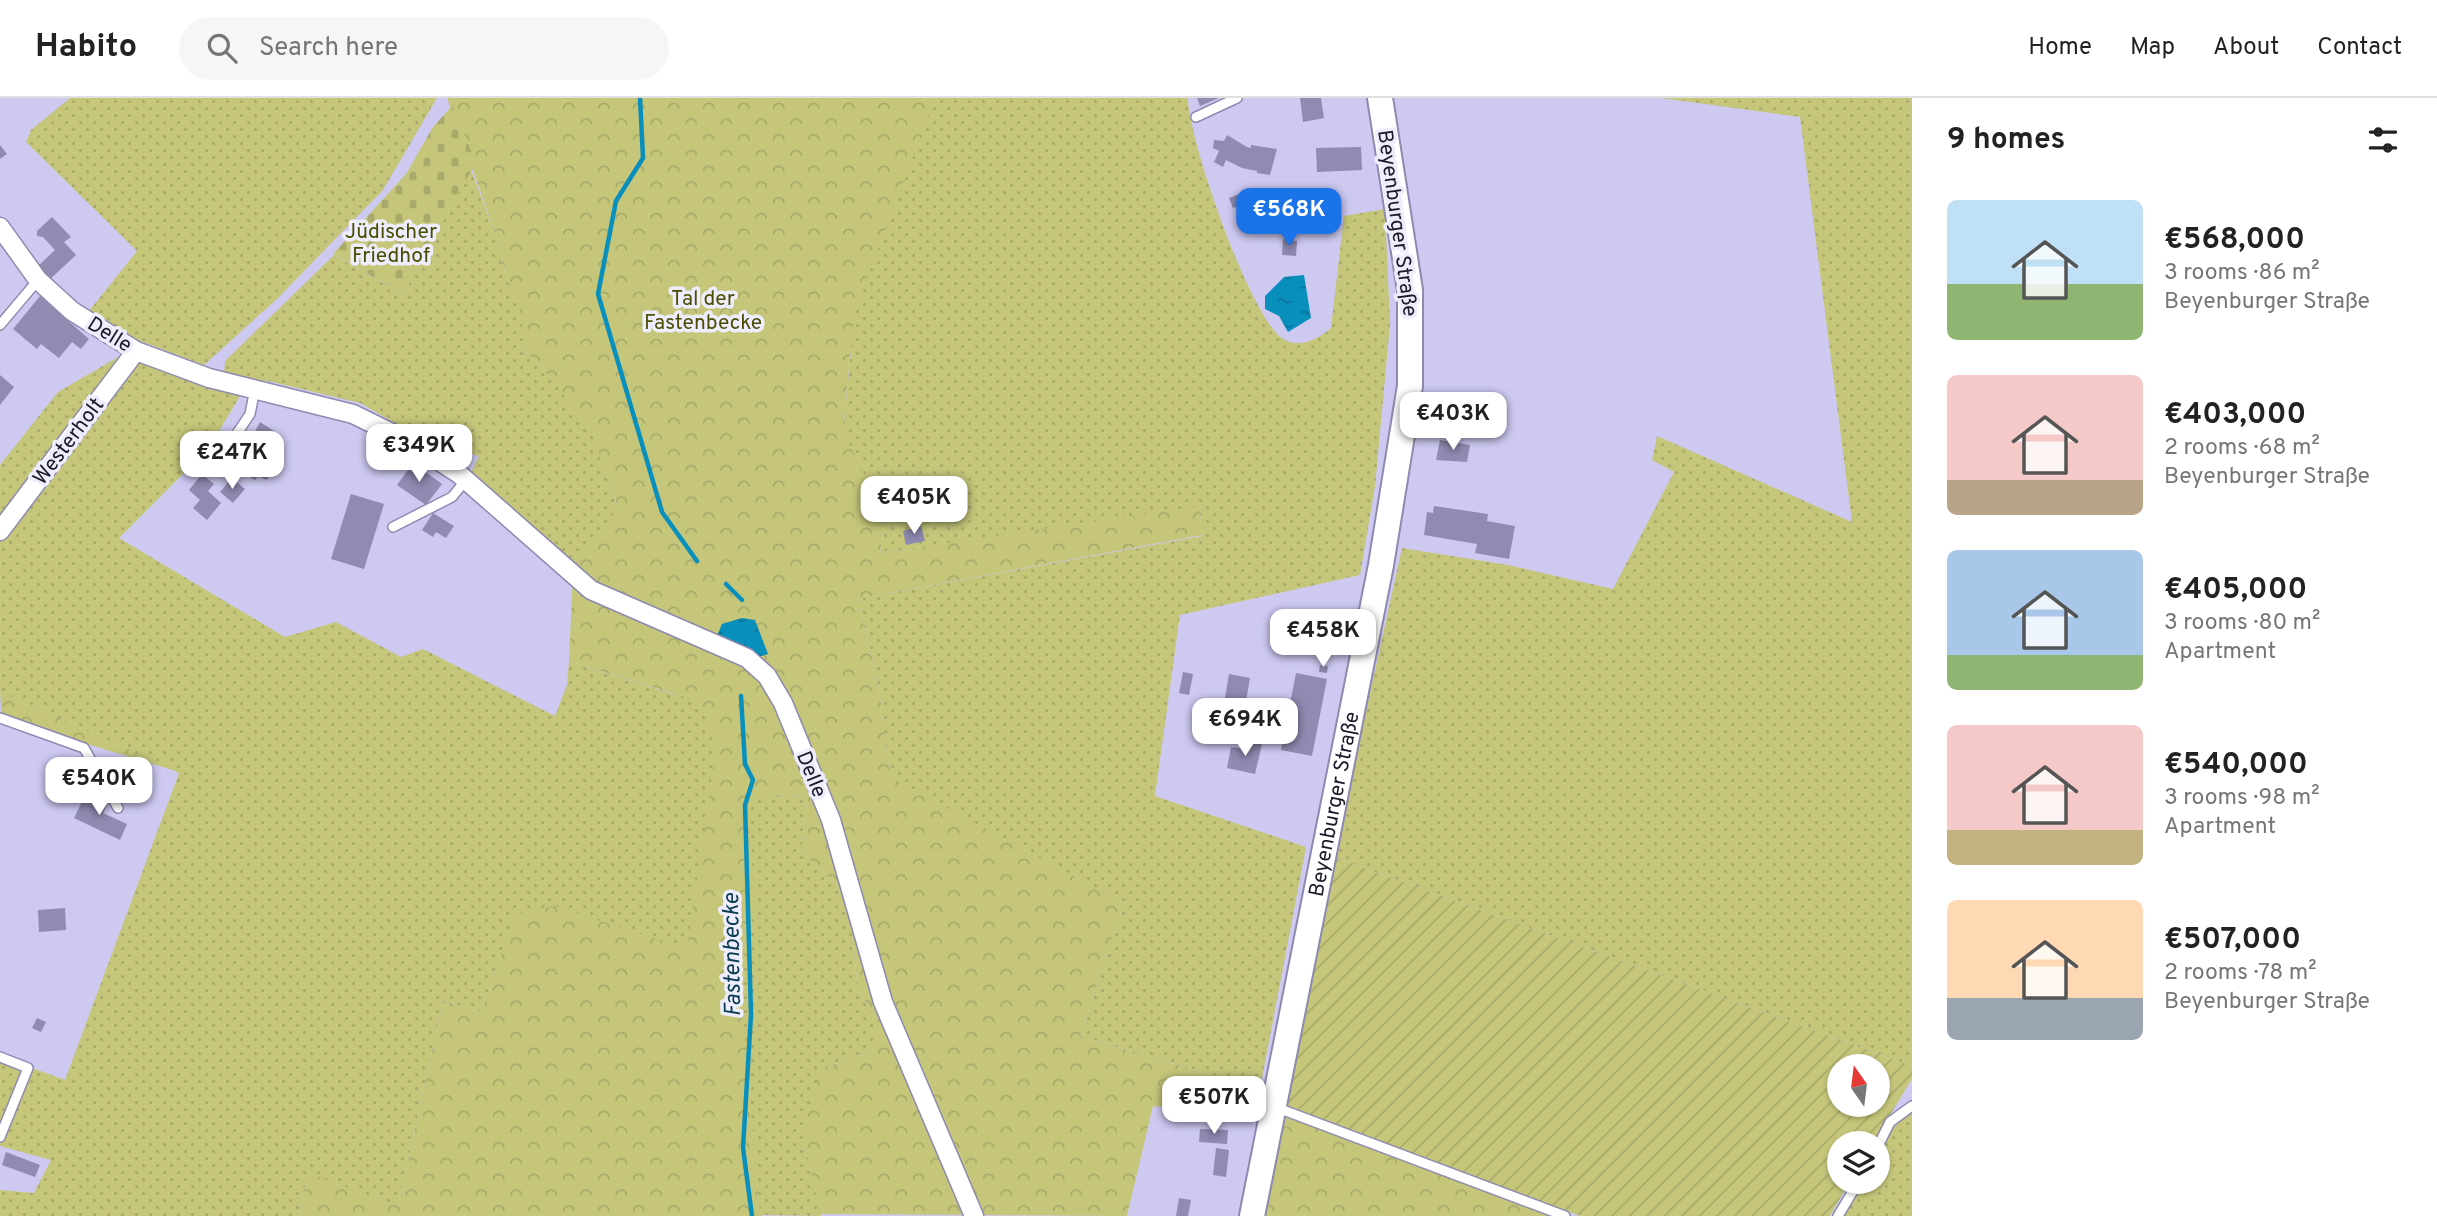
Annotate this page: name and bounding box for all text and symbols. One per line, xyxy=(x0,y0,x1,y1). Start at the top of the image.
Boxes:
search box xyxy=(179,17,669,80)
text: Habito xyxy=(35,27,137,69)
icon: search xyxy=(203,29,241,67)
text: Search here xyxy=(259,32,398,65)
text: Home xyxy=(2028,33,2092,63)
text: Map xyxy=(2130,33,2175,63)
text: About xyxy=(2213,33,2279,63)
text: Contact xyxy=(2317,33,2402,63)
icon: filters xyxy=(2364,121,2402,159)
text: 9 homes xyxy=(1947,122,2065,159)
street label: Beyenburger Straße xyxy=(1370,128,1423,318)
pin: €568K xyxy=(1240,188,1338,248)
text: €568K xyxy=(1252,196,1326,225)
park label: Jüdischer Friedhof xyxy=(345,219,437,270)
text: €568,000 xyxy=(2164,222,2305,259)
icon: home xyxy=(2003,228,2087,312)
text: 3 rooms · 86 m² xyxy=(2164,259,2320,288)
park label: Tal der Fastenbecke xyxy=(644,286,762,337)
text: Beyenburger Straße xyxy=(2164,288,2370,317)
street label: Delle xyxy=(82,311,137,359)
pin: €403K xyxy=(1404,392,1502,452)
street label: Westerholt xyxy=(28,393,111,491)
text: €403,000 xyxy=(2164,397,2306,434)
text: €403K xyxy=(1416,400,1490,429)
icon: home xyxy=(2003,403,2087,487)
pin: €349K xyxy=(370,424,468,484)
pin: €247K xyxy=(183,432,281,491)
text: €349K xyxy=(382,432,456,461)
text: 2 rooms · 68 m² xyxy=(2164,434,2320,463)
text: €247K xyxy=(196,439,268,468)
text: Beyenburger Straße xyxy=(2164,463,2370,492)
pin: €405K xyxy=(865,476,963,536)
text: €405K xyxy=(877,484,951,513)
text: €405,000 xyxy=(2164,572,2307,609)
icon: home xyxy=(2003,578,2087,662)
text: 3 rooms · 80 m² xyxy=(2164,609,2320,638)
pin: €458K xyxy=(1274,610,1372,669)
text: €458K xyxy=(1286,617,1360,646)
text: Apartment xyxy=(2164,638,2276,667)
pin: €694K xyxy=(1196,698,1294,758)
text: €694K xyxy=(1208,706,1282,735)
street label: Beyenburger Straße xyxy=(1304,709,1367,899)
street label: Delle xyxy=(789,747,832,802)
text: €540,000 xyxy=(2164,747,2308,784)
icon: home xyxy=(2003,753,2087,837)
pin: €540K xyxy=(50,758,148,817)
text: €540K xyxy=(61,765,137,794)
text: 3 rooms · 98 m² xyxy=(2164,784,2320,813)
text: Apartment xyxy=(2164,813,2276,842)
water label: Fastenbecke xyxy=(718,892,749,1017)
text: €507,000 xyxy=(2164,922,2301,959)
icon: home xyxy=(2003,928,2087,1012)
text: 2 rooms · 78 m² xyxy=(2164,959,2317,988)
text: Beyenburger Straße xyxy=(2164,988,2370,1017)
north arrow xyxy=(1827,1054,1890,1116)
map controls xyxy=(1827,1054,1890,1194)
pin: €507K xyxy=(1165,1076,1263,1136)
text: €507K xyxy=(1178,1084,1250,1113)
button: layers xyxy=(1827,1131,1890,1194)

